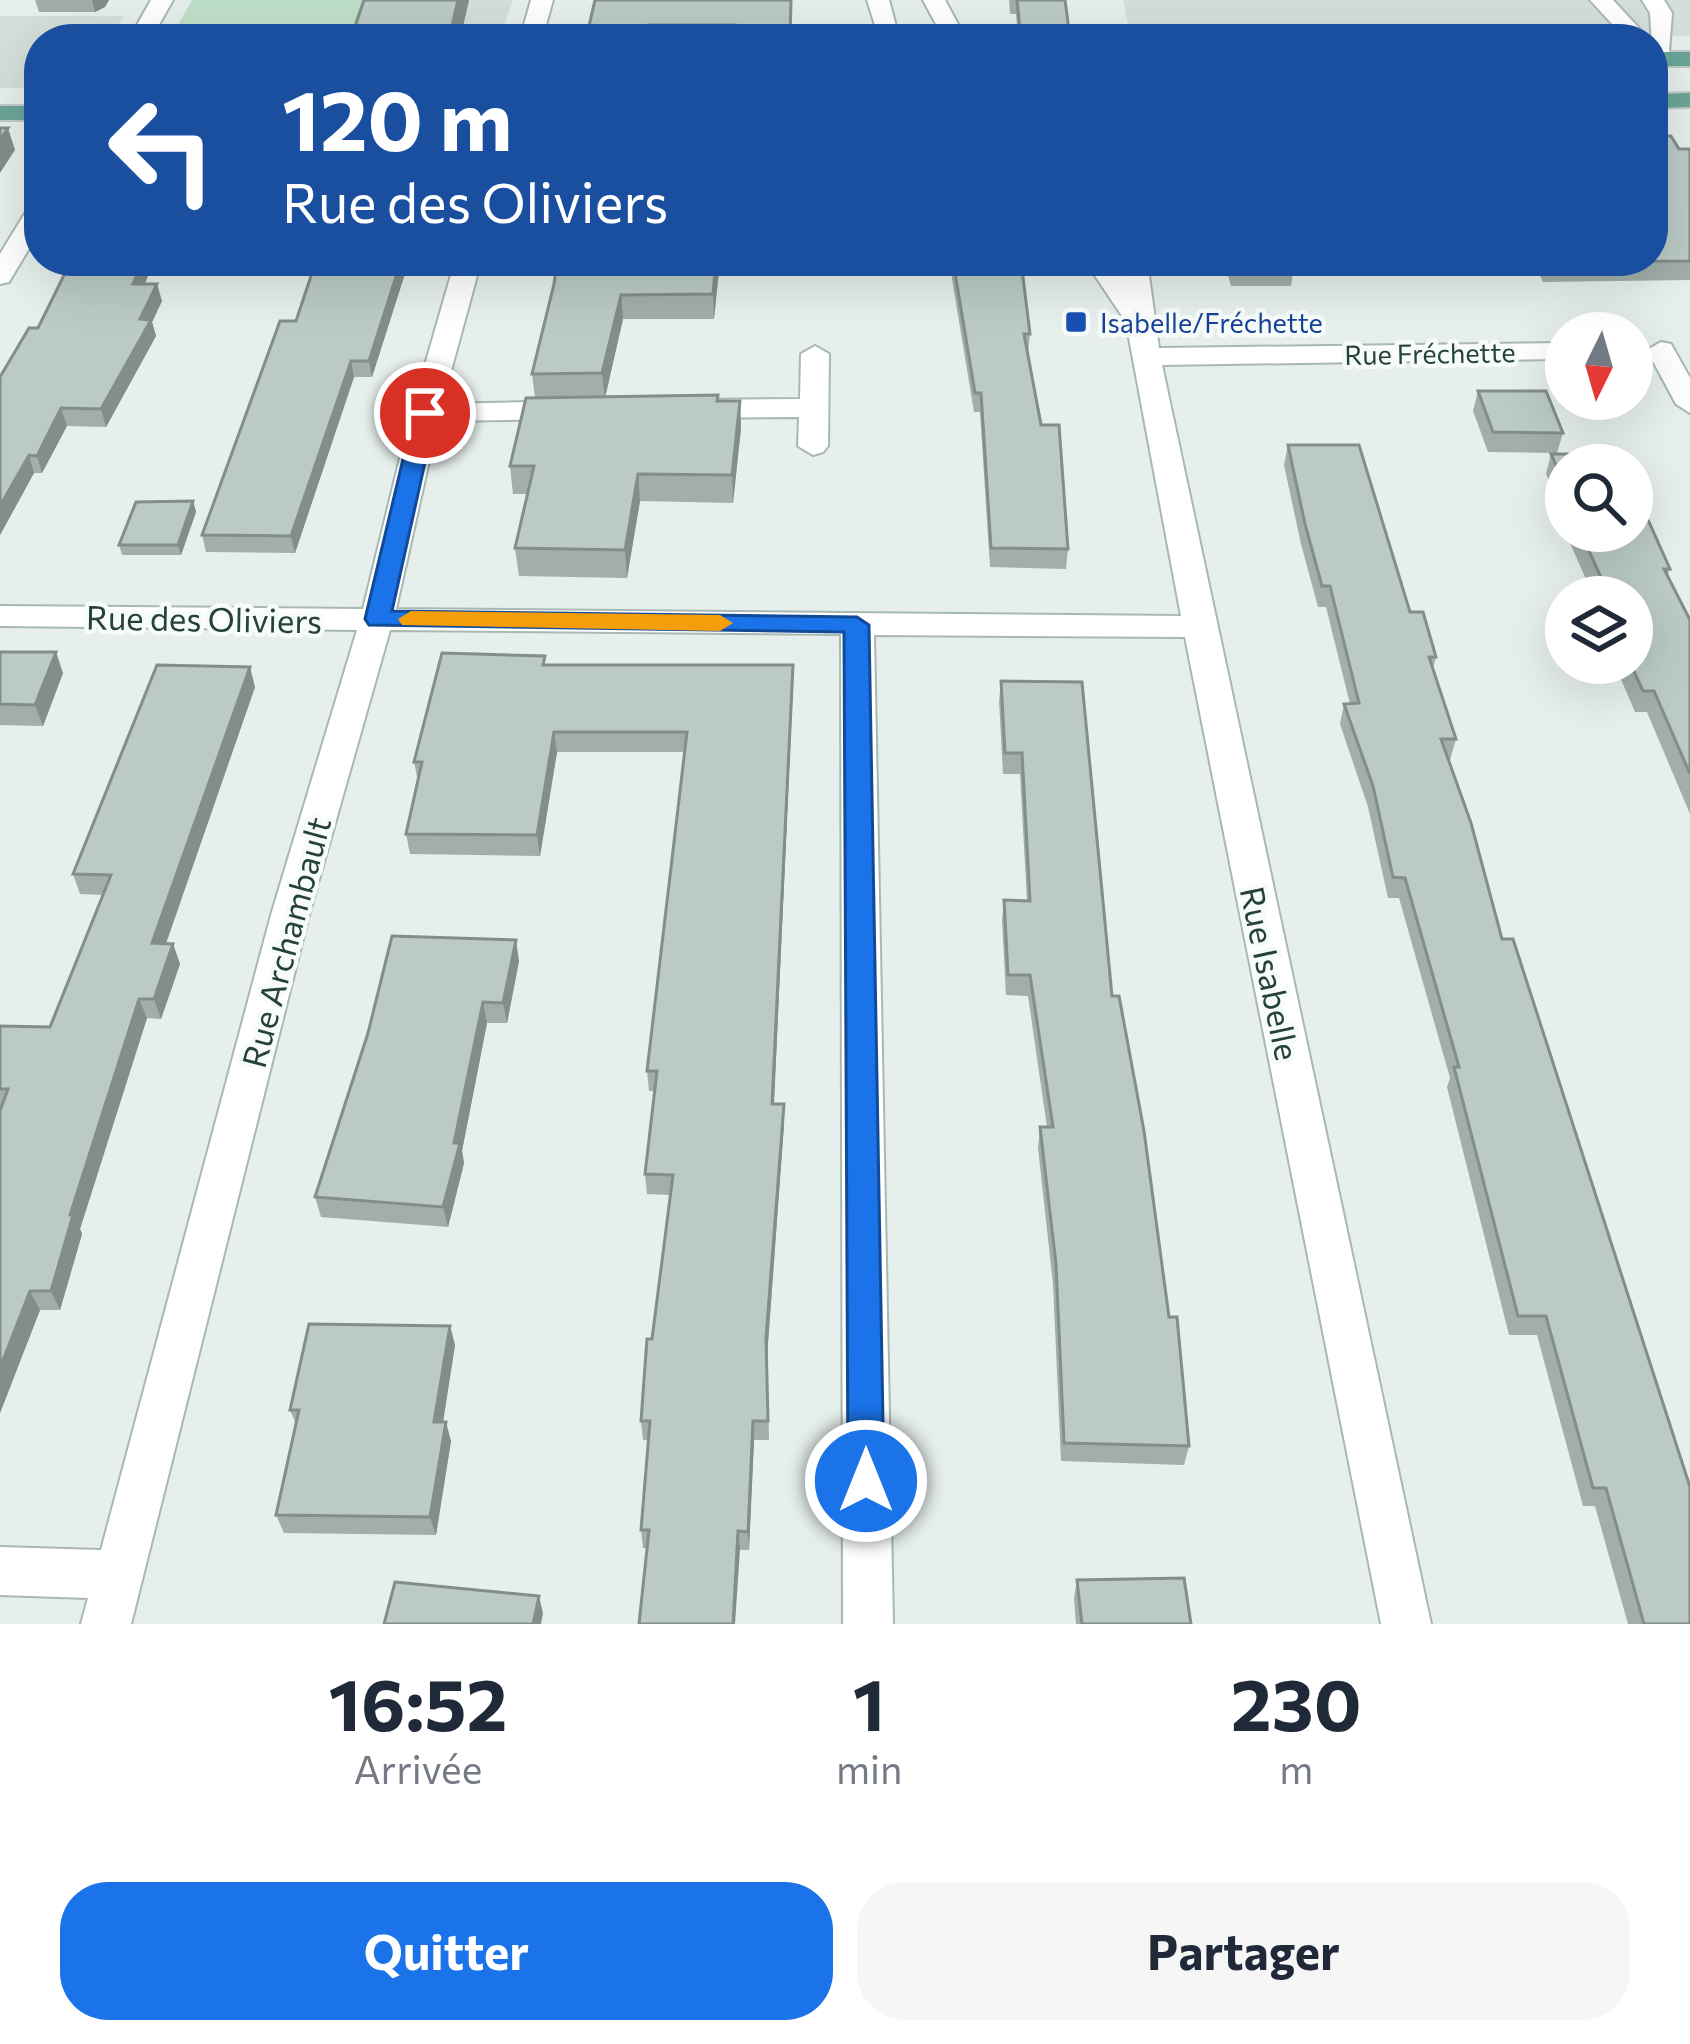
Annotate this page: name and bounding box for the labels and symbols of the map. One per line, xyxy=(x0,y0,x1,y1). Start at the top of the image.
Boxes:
place label: Isabelle/Fréchette xyxy=(1100,306,1323,339)
marker: Isabelle/Fréchette xyxy=(1063,309,1089,335)
north arrow xyxy=(1545,312,1653,420)
street label: Rue Fréchette xyxy=(1344,335,1516,371)
pin xyxy=(374,362,476,464)
street label: Rue des Oliviers xyxy=(86,595,322,641)
street label: Rue Archambault xyxy=(232,812,338,1072)
street label: Rue Isabelle xyxy=(1233,882,1309,1064)
position arrow xyxy=(803,1418,929,1544)

